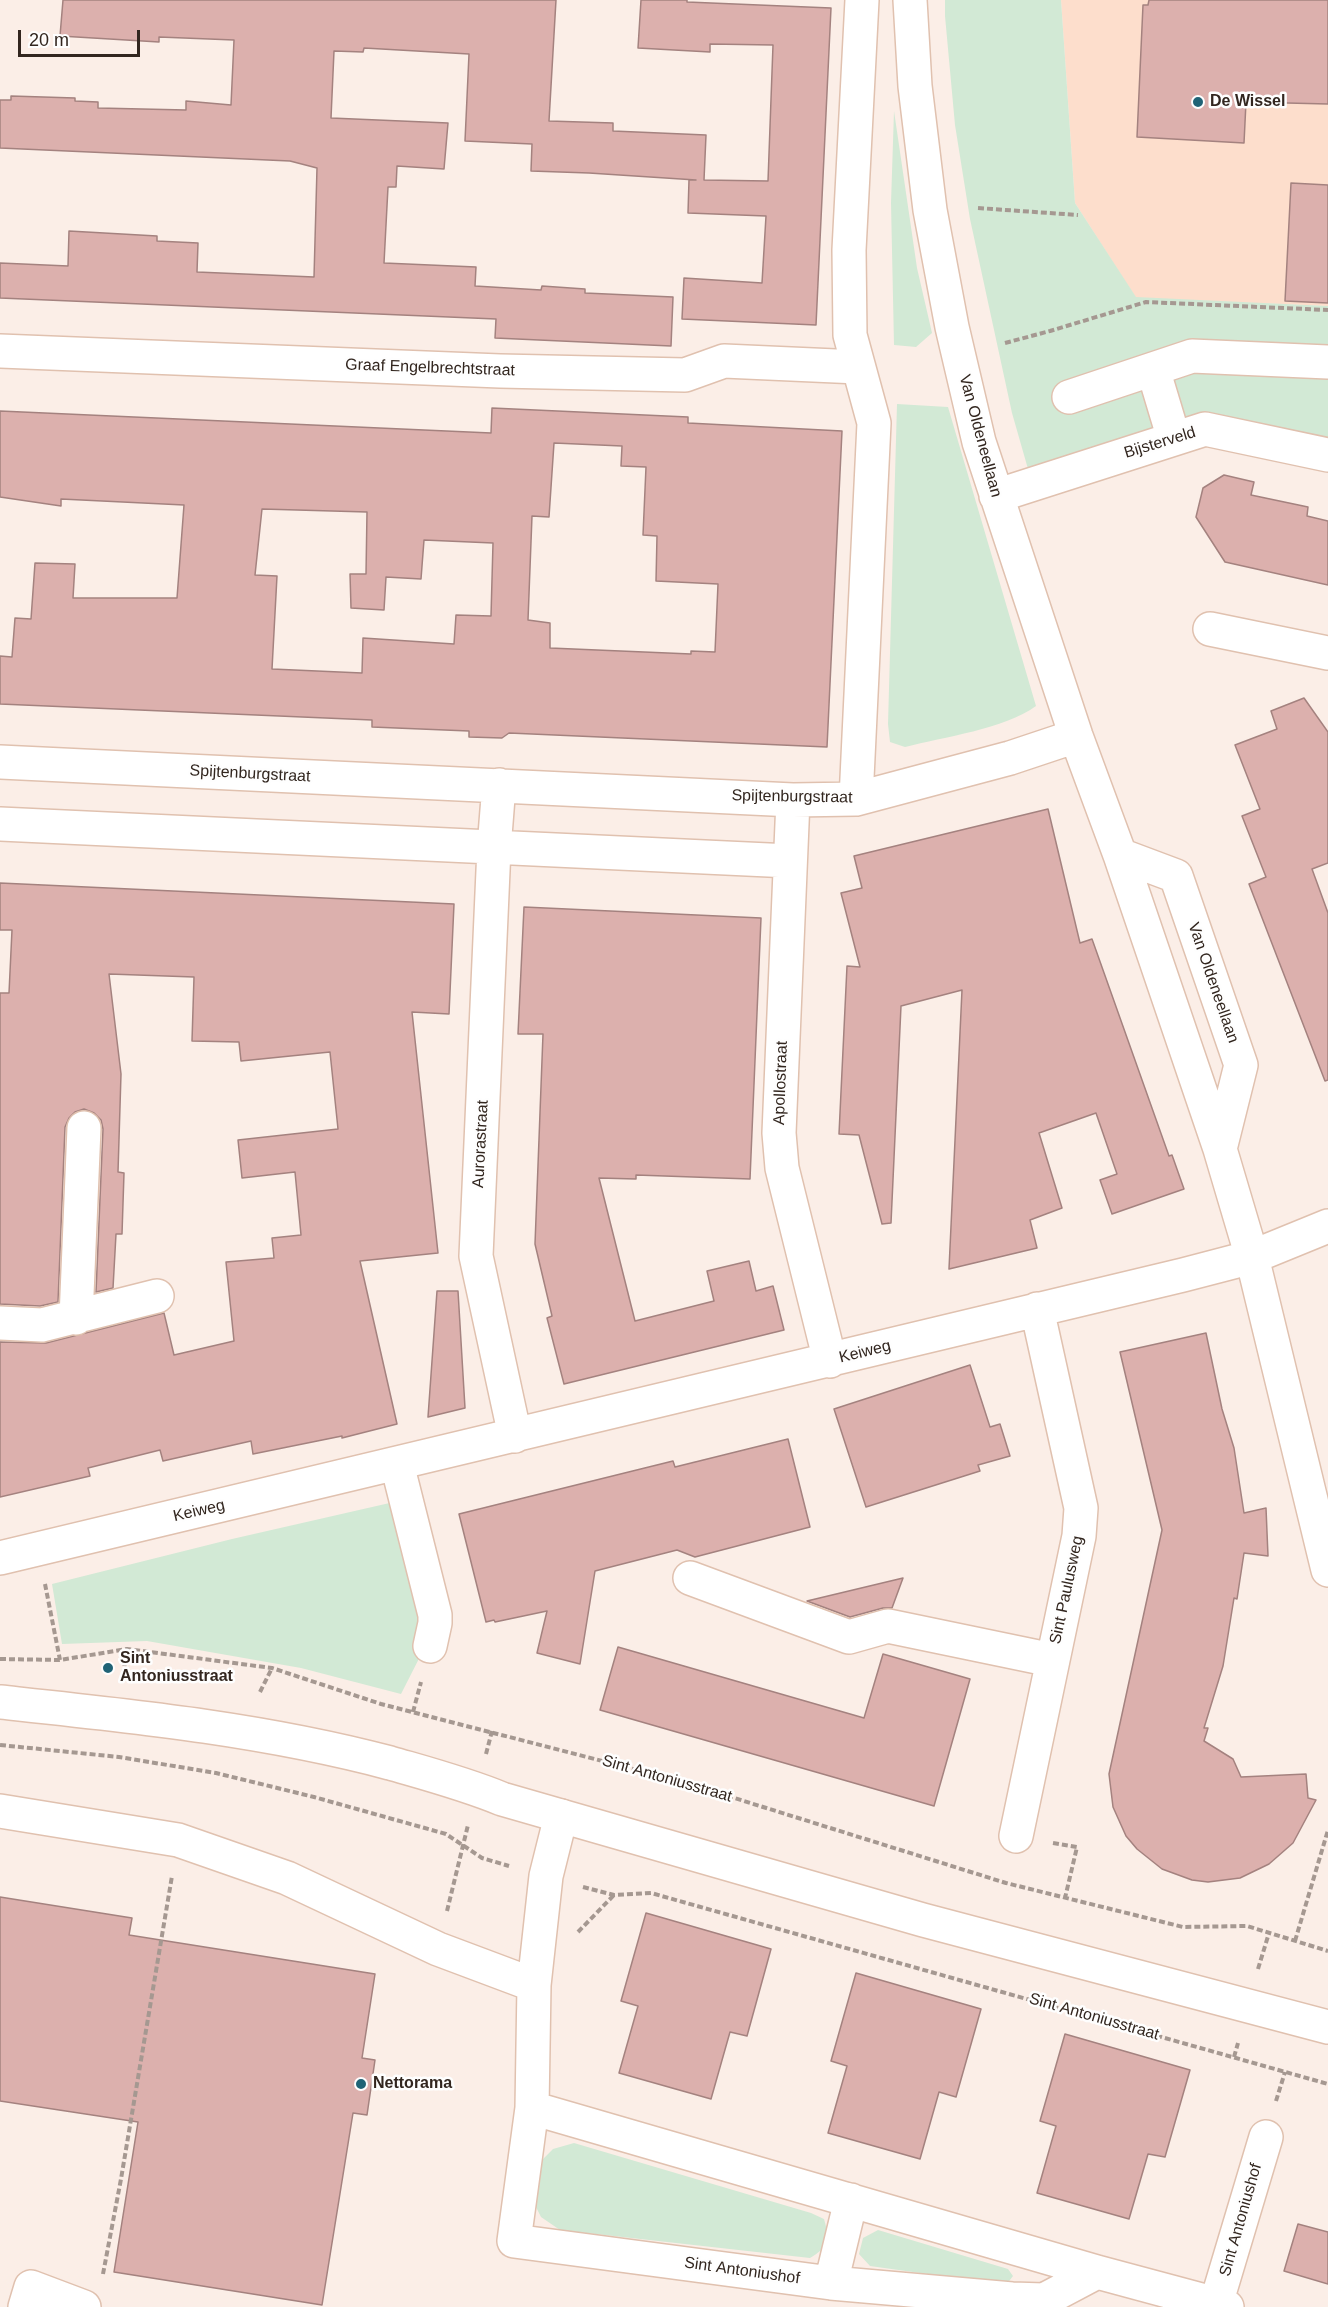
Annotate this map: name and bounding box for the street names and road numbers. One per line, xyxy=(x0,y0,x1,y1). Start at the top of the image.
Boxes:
street label: Graaf Engelbrechtstraat xyxy=(345,355,515,381)
street label: Van Oldeneellaan xyxy=(954,373,1006,499)
street label: Bijsterveld xyxy=(1122,423,1198,463)
street label: Spijtenburgstraat xyxy=(189,761,311,787)
street label: Spijtenburgstraat xyxy=(731,786,853,808)
street label: Van Oldeneellaan xyxy=(1183,920,1243,1046)
street label: Apollostraat xyxy=(770,1040,792,1126)
street label: Aurorastraat xyxy=(469,1100,493,1188)
street label: Keiweg xyxy=(837,1336,893,1368)
street label: Keiweg xyxy=(171,1496,227,1526)
street label: Sint Paulusweg xyxy=(1046,1534,1088,1646)
street label: Sint Antoniusstraat xyxy=(600,1751,734,1807)
street label: Sint Antoniusstraat xyxy=(1027,1989,1161,2045)
street label: Sint Antoniushof xyxy=(1216,2161,1266,2279)
street label: Sint Antoniushof xyxy=(683,2253,801,2289)

